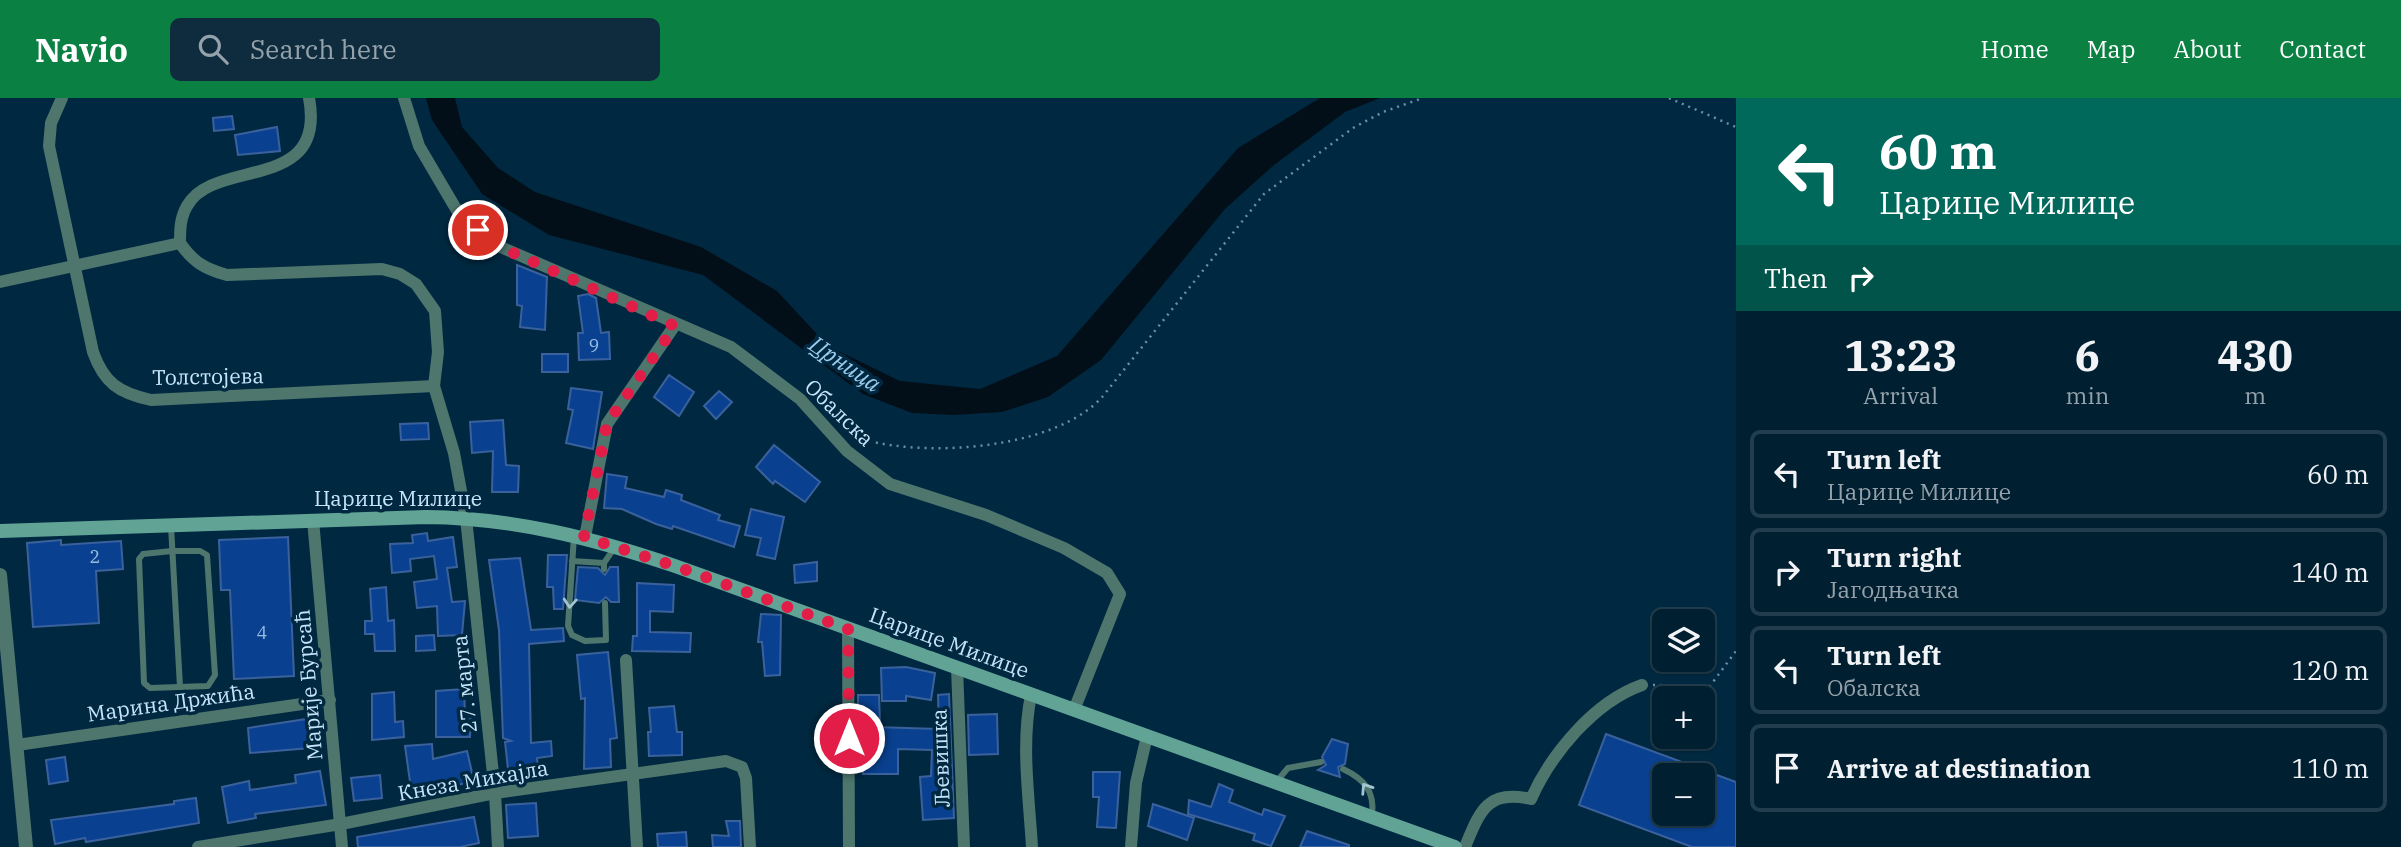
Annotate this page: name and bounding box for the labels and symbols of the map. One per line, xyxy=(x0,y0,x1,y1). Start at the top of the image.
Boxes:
pin xyxy=(448,200,508,260)
water label: Црница xyxy=(803,328,888,398)
house number: 9 xyxy=(589,334,599,357)
street label: Толстојева xyxy=(152,361,264,391)
street label: Обалска xyxy=(799,372,880,452)
street label: Царице Милице xyxy=(314,484,482,512)
house number: 2 xyxy=(90,545,100,568)
one-way arrow xyxy=(562,597,577,608)
street label: Царице Милице xyxy=(866,600,1033,684)
street label: Марије Бурсаћ xyxy=(287,608,329,762)
house number: 4 xyxy=(257,621,267,644)
street label: 27. марта xyxy=(445,634,483,734)
street label: Марина Држића xyxy=(85,676,256,728)
position arrow xyxy=(812,701,886,775)
street label: Љевишка xyxy=(924,708,956,808)
street label: Кнеза Михајла xyxy=(395,753,550,807)
one-way arrow xyxy=(1361,783,1374,796)

